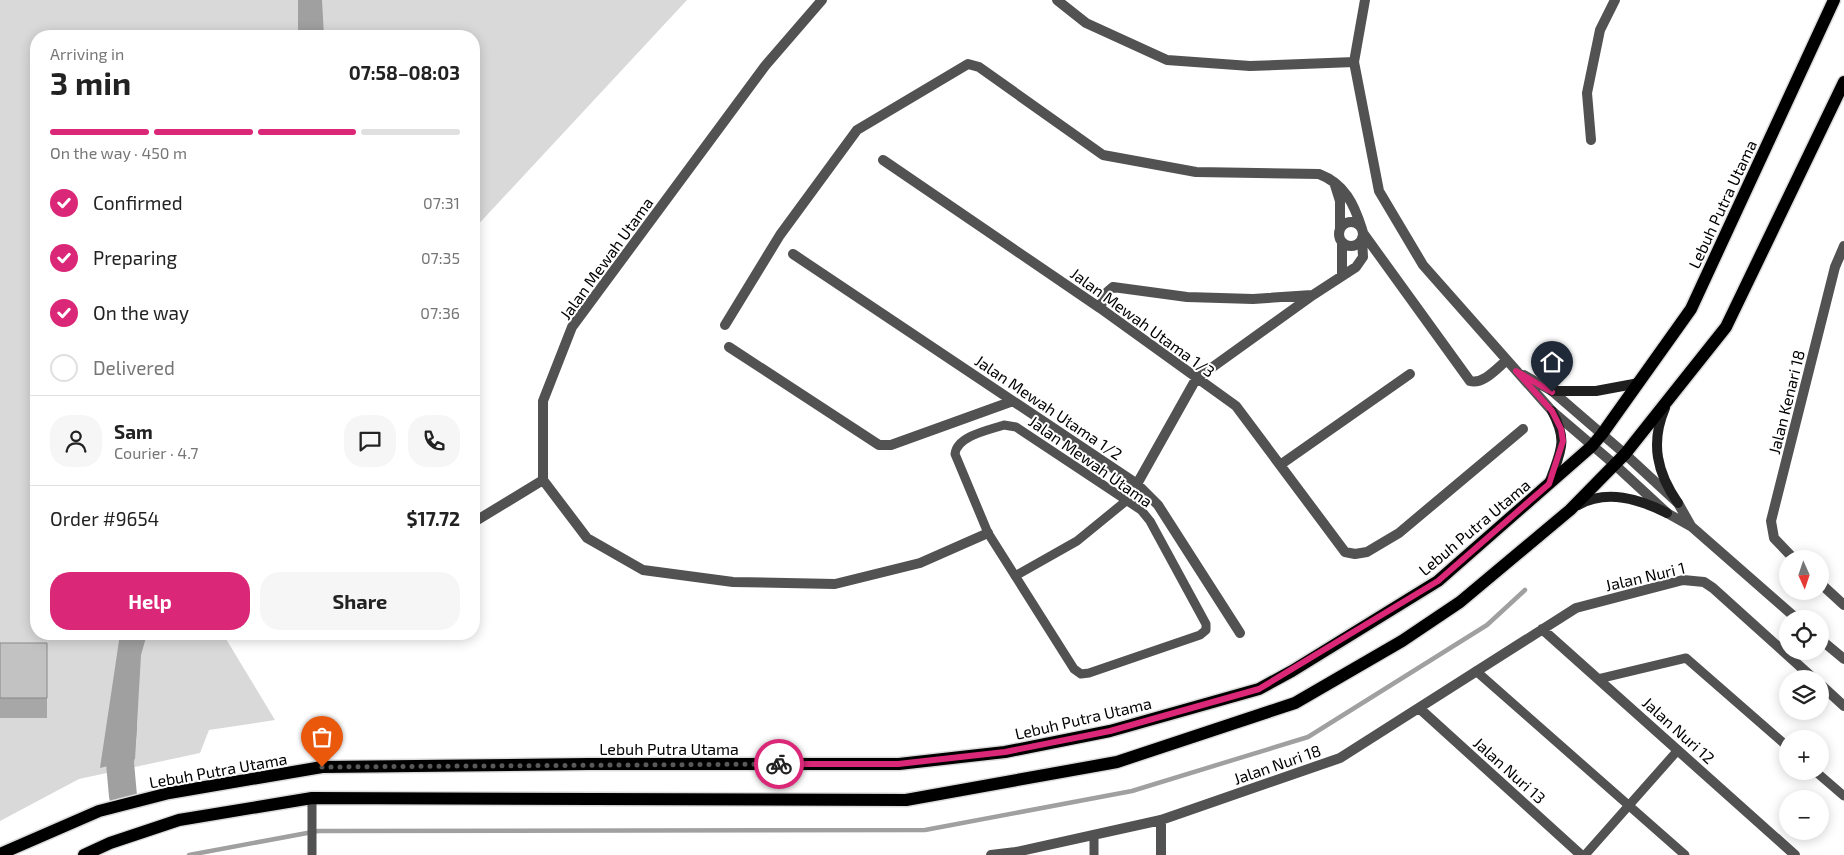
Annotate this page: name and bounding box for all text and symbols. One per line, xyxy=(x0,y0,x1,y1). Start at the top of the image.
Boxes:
text: Arriving in xyxy=(50,44,124,63)
text: 07:58–08:03 xyxy=(349,61,460,84)
text: 3 min xyxy=(50,63,131,101)
street label: Lebuh Putra Utama xyxy=(1684,137,1760,271)
text: On the way · 450 m xyxy=(50,143,187,162)
icon: check xyxy=(50,189,78,217)
text: Confirmed xyxy=(93,191,183,214)
text: 07:31 xyxy=(423,193,460,212)
street label: Jalan Mewah Utama xyxy=(555,193,657,323)
icon: check xyxy=(50,244,78,272)
text: Preparing xyxy=(93,246,177,269)
text: 07:35 xyxy=(421,248,460,267)
street label: Jalan Mewah Utama 1/3 xyxy=(1067,263,1219,381)
icon: check xyxy=(50,299,78,327)
text: On the way xyxy=(93,301,189,324)
text: 07:36 xyxy=(420,303,460,322)
pin xyxy=(1531,341,1573,392)
icon: home xyxy=(1538,348,1566,376)
street label: Jalan Kenari 18 xyxy=(1764,348,1808,456)
street label: Jalan Mewah Utama 1/2 xyxy=(972,351,1126,463)
text: Delivered xyxy=(93,356,175,379)
street label: Jalan Mewah Utama xyxy=(1026,411,1156,511)
button: person xyxy=(50,415,102,467)
button: chat xyxy=(344,415,396,467)
button: phone xyxy=(408,415,460,467)
text: Sam xyxy=(114,420,153,443)
text: Courier · 4.7 xyxy=(114,443,198,462)
street label: Lebuh Putra Utama xyxy=(1414,475,1534,579)
text: Order #9654 xyxy=(50,507,159,530)
text: $17.72 xyxy=(406,507,460,530)
north arrow xyxy=(1779,550,1829,600)
map controls xyxy=(1779,550,1829,840)
street label: Jalan Nuri 1 xyxy=(1603,558,1687,594)
button: Help xyxy=(50,572,250,630)
button: Share xyxy=(260,572,460,630)
button: locate xyxy=(1779,610,1829,660)
button: layers xyxy=(1779,670,1829,720)
street label: Lebuh Putra Utama xyxy=(1013,693,1153,743)
street label: Jalan Nuri 12 xyxy=(1639,693,1719,767)
pin xyxy=(301,716,343,767)
icon: bag xyxy=(308,723,336,751)
button: + xyxy=(1779,730,1829,780)
street label: Jalan Nuri 13 xyxy=(1470,733,1550,807)
street label: Lebuh Putra Utama xyxy=(599,739,739,758)
courier xyxy=(754,739,804,789)
street label: Jalan Nuri 18 xyxy=(1231,740,1323,788)
street label: Lebuh Putra Utama xyxy=(148,749,288,791)
icon: bike xyxy=(765,750,793,778)
button: − xyxy=(1779,790,1829,840)

